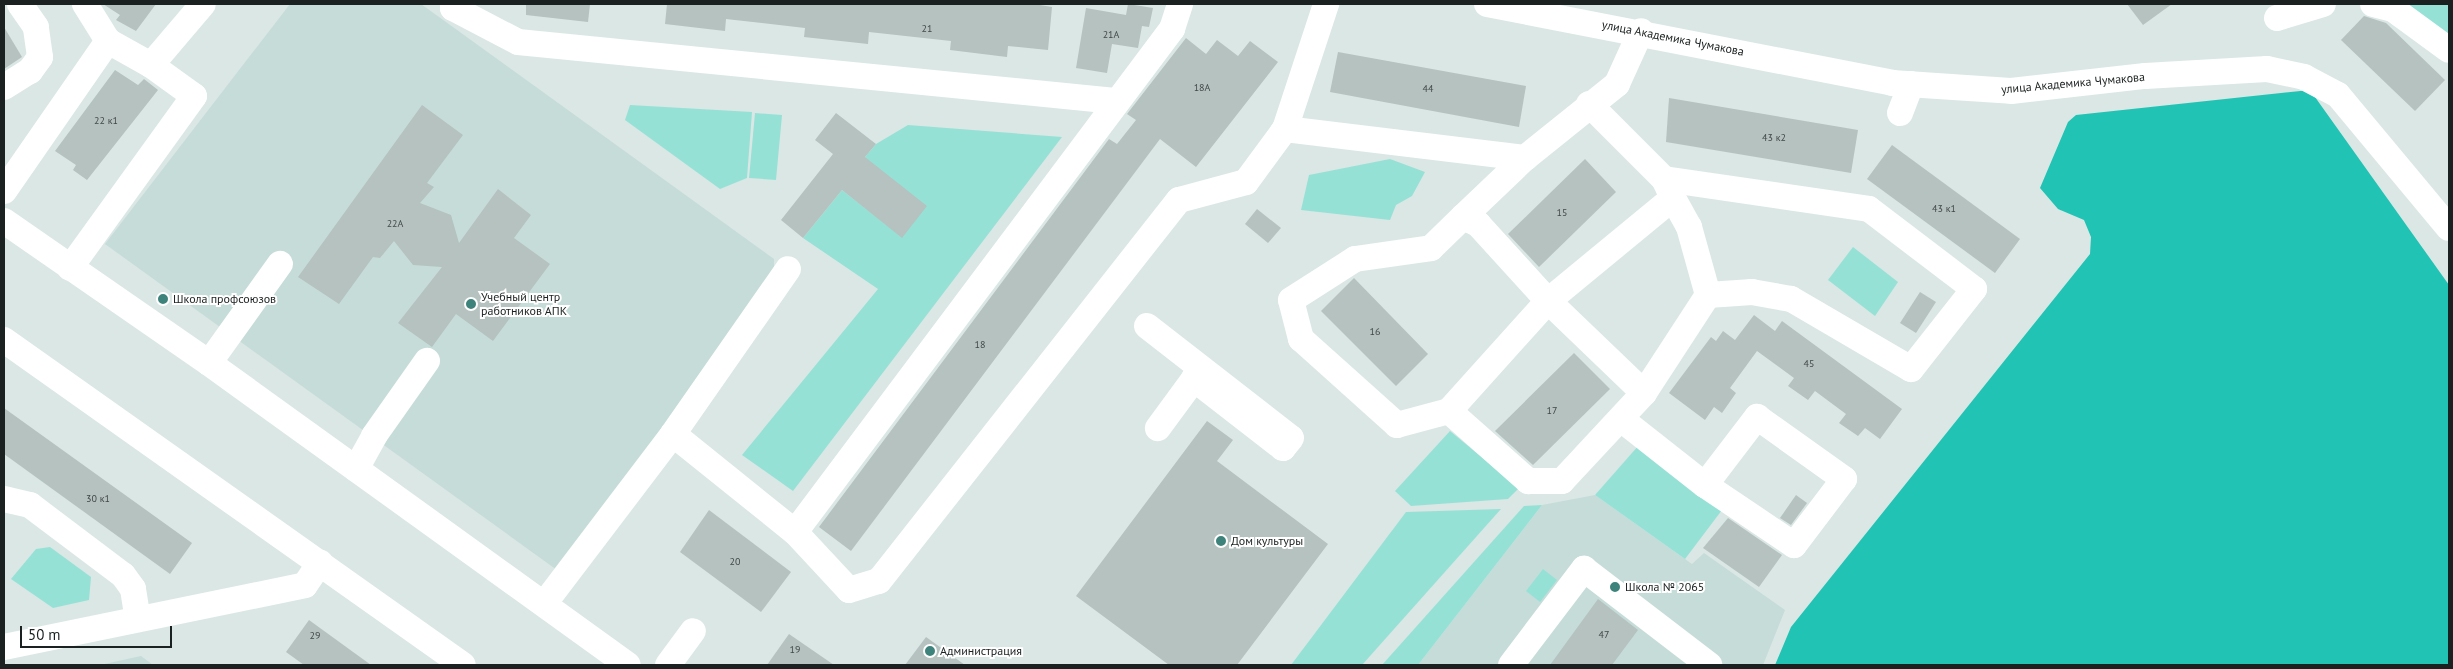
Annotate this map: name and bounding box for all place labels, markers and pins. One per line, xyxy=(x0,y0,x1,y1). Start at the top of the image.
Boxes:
place label: Учебный центр работников АПК xyxy=(481,290,567,318)
place label: Школа профсоюзов xyxy=(173,292,276,306)
marker: Школа профсоюзов xyxy=(157,293,169,305)
marker: Учебный центр работников АПК xyxy=(465,298,477,310)
place label: Дом культуры xyxy=(1231,534,1303,548)
marker: Дом культуры xyxy=(1215,535,1227,547)
place label: Школа № 2065 xyxy=(1625,580,1704,594)
marker: Школа № 2065 xyxy=(1609,581,1621,593)
place label: Администрация xyxy=(940,644,1022,658)
marker: Администрация xyxy=(924,645,936,657)

